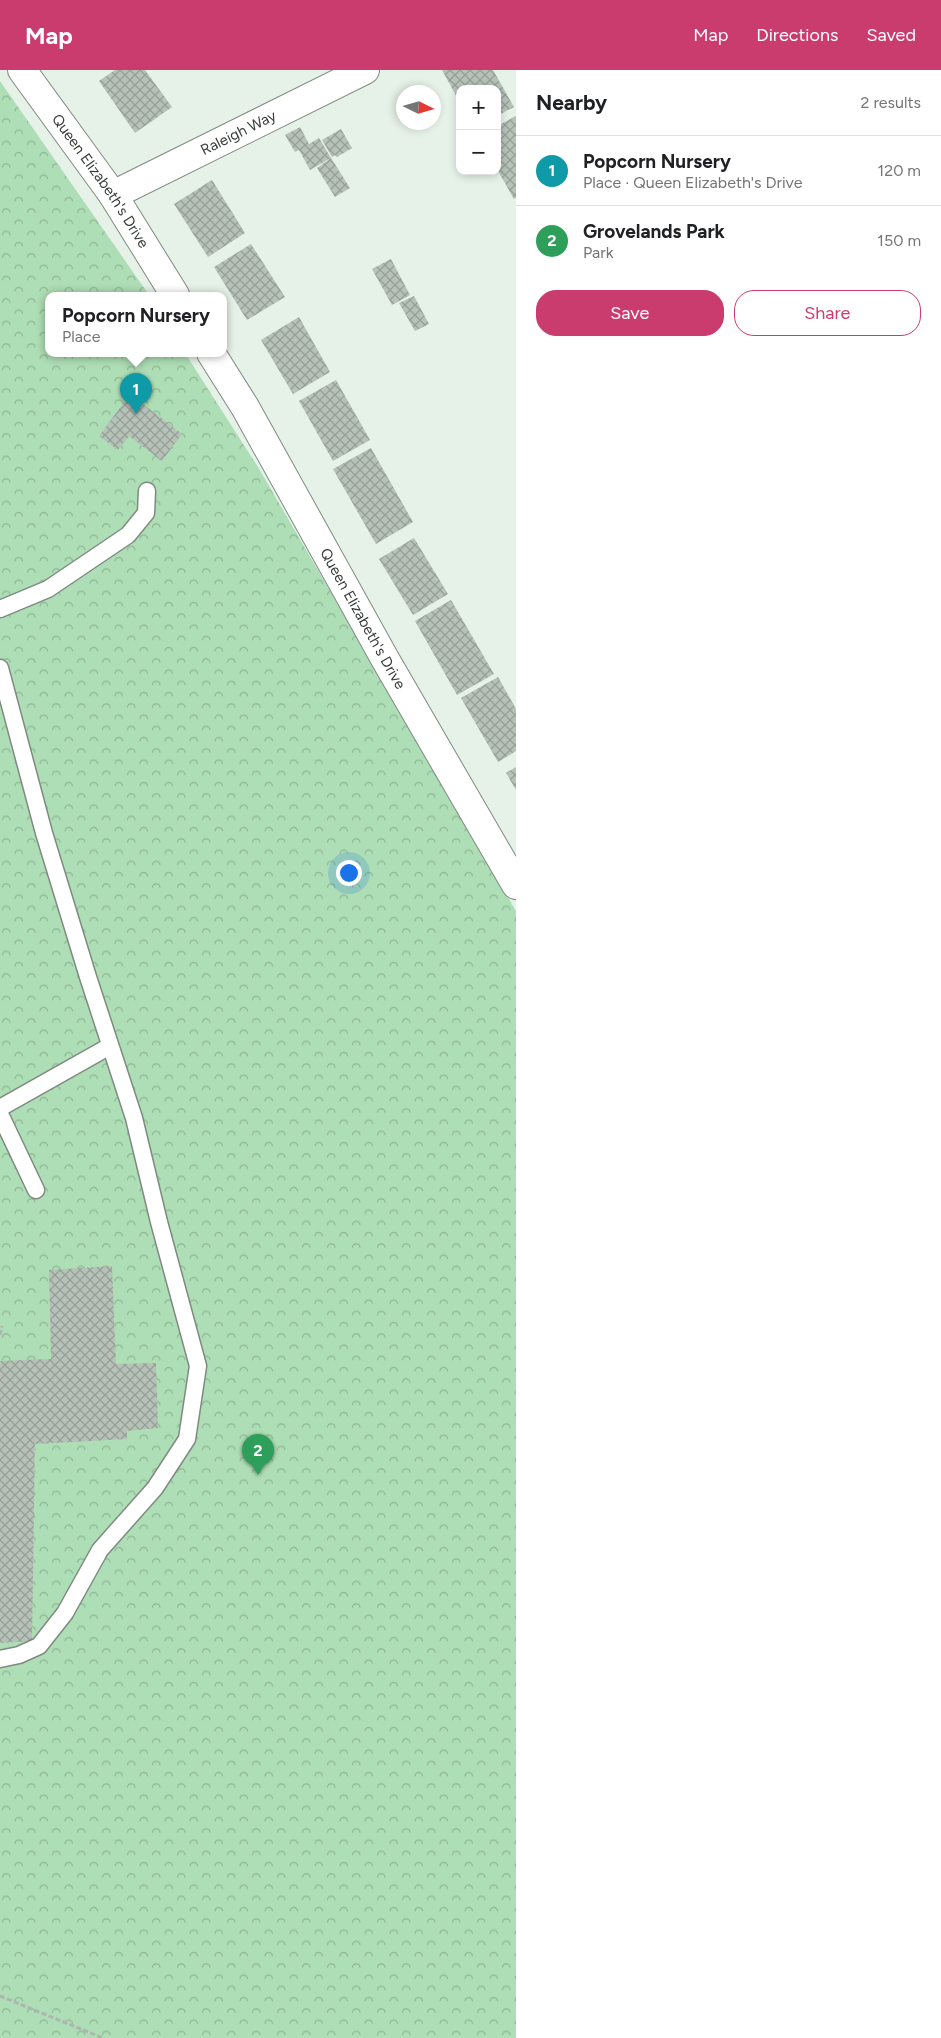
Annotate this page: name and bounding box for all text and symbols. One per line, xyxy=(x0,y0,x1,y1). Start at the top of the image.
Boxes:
text: Map xyxy=(25,21,73,50)
text: Map xyxy=(693,24,728,46)
text: Directions xyxy=(756,24,838,46)
text: Saved xyxy=(866,24,916,46)
north arrow xyxy=(396,85,441,130)
map controls xyxy=(456,85,501,175)
button: + xyxy=(456,85,501,130)
text: Nearby xyxy=(536,90,607,115)
text: 2 results xyxy=(861,93,921,112)
street label: Raleigh Way xyxy=(198,106,279,159)
street label: Queen Elizabeth's Drive xyxy=(48,110,153,251)
button: − xyxy=(456,130,501,175)
text: Popcorn Nursery xyxy=(583,150,731,173)
text: 1 xyxy=(549,161,555,180)
text: 120 m xyxy=(878,161,921,180)
text: Place · Queen Elizabeth's Drive xyxy=(583,173,802,192)
text: Grovelands Park xyxy=(583,220,725,243)
text: 2 xyxy=(547,231,557,250)
text: 150 m xyxy=(877,231,921,250)
text: Park xyxy=(583,243,613,262)
button: Save xyxy=(536,290,724,336)
button: Share xyxy=(734,290,921,336)
popup xyxy=(45,292,227,357)
text: Popcorn Nursery xyxy=(62,304,210,327)
text: Place xyxy=(62,327,100,346)
pin: 1 xyxy=(120,373,152,414)
street label: Queen Elizabeth's Drive xyxy=(316,545,409,692)
your location xyxy=(336,860,362,886)
pin: 2 xyxy=(242,1434,274,1475)

